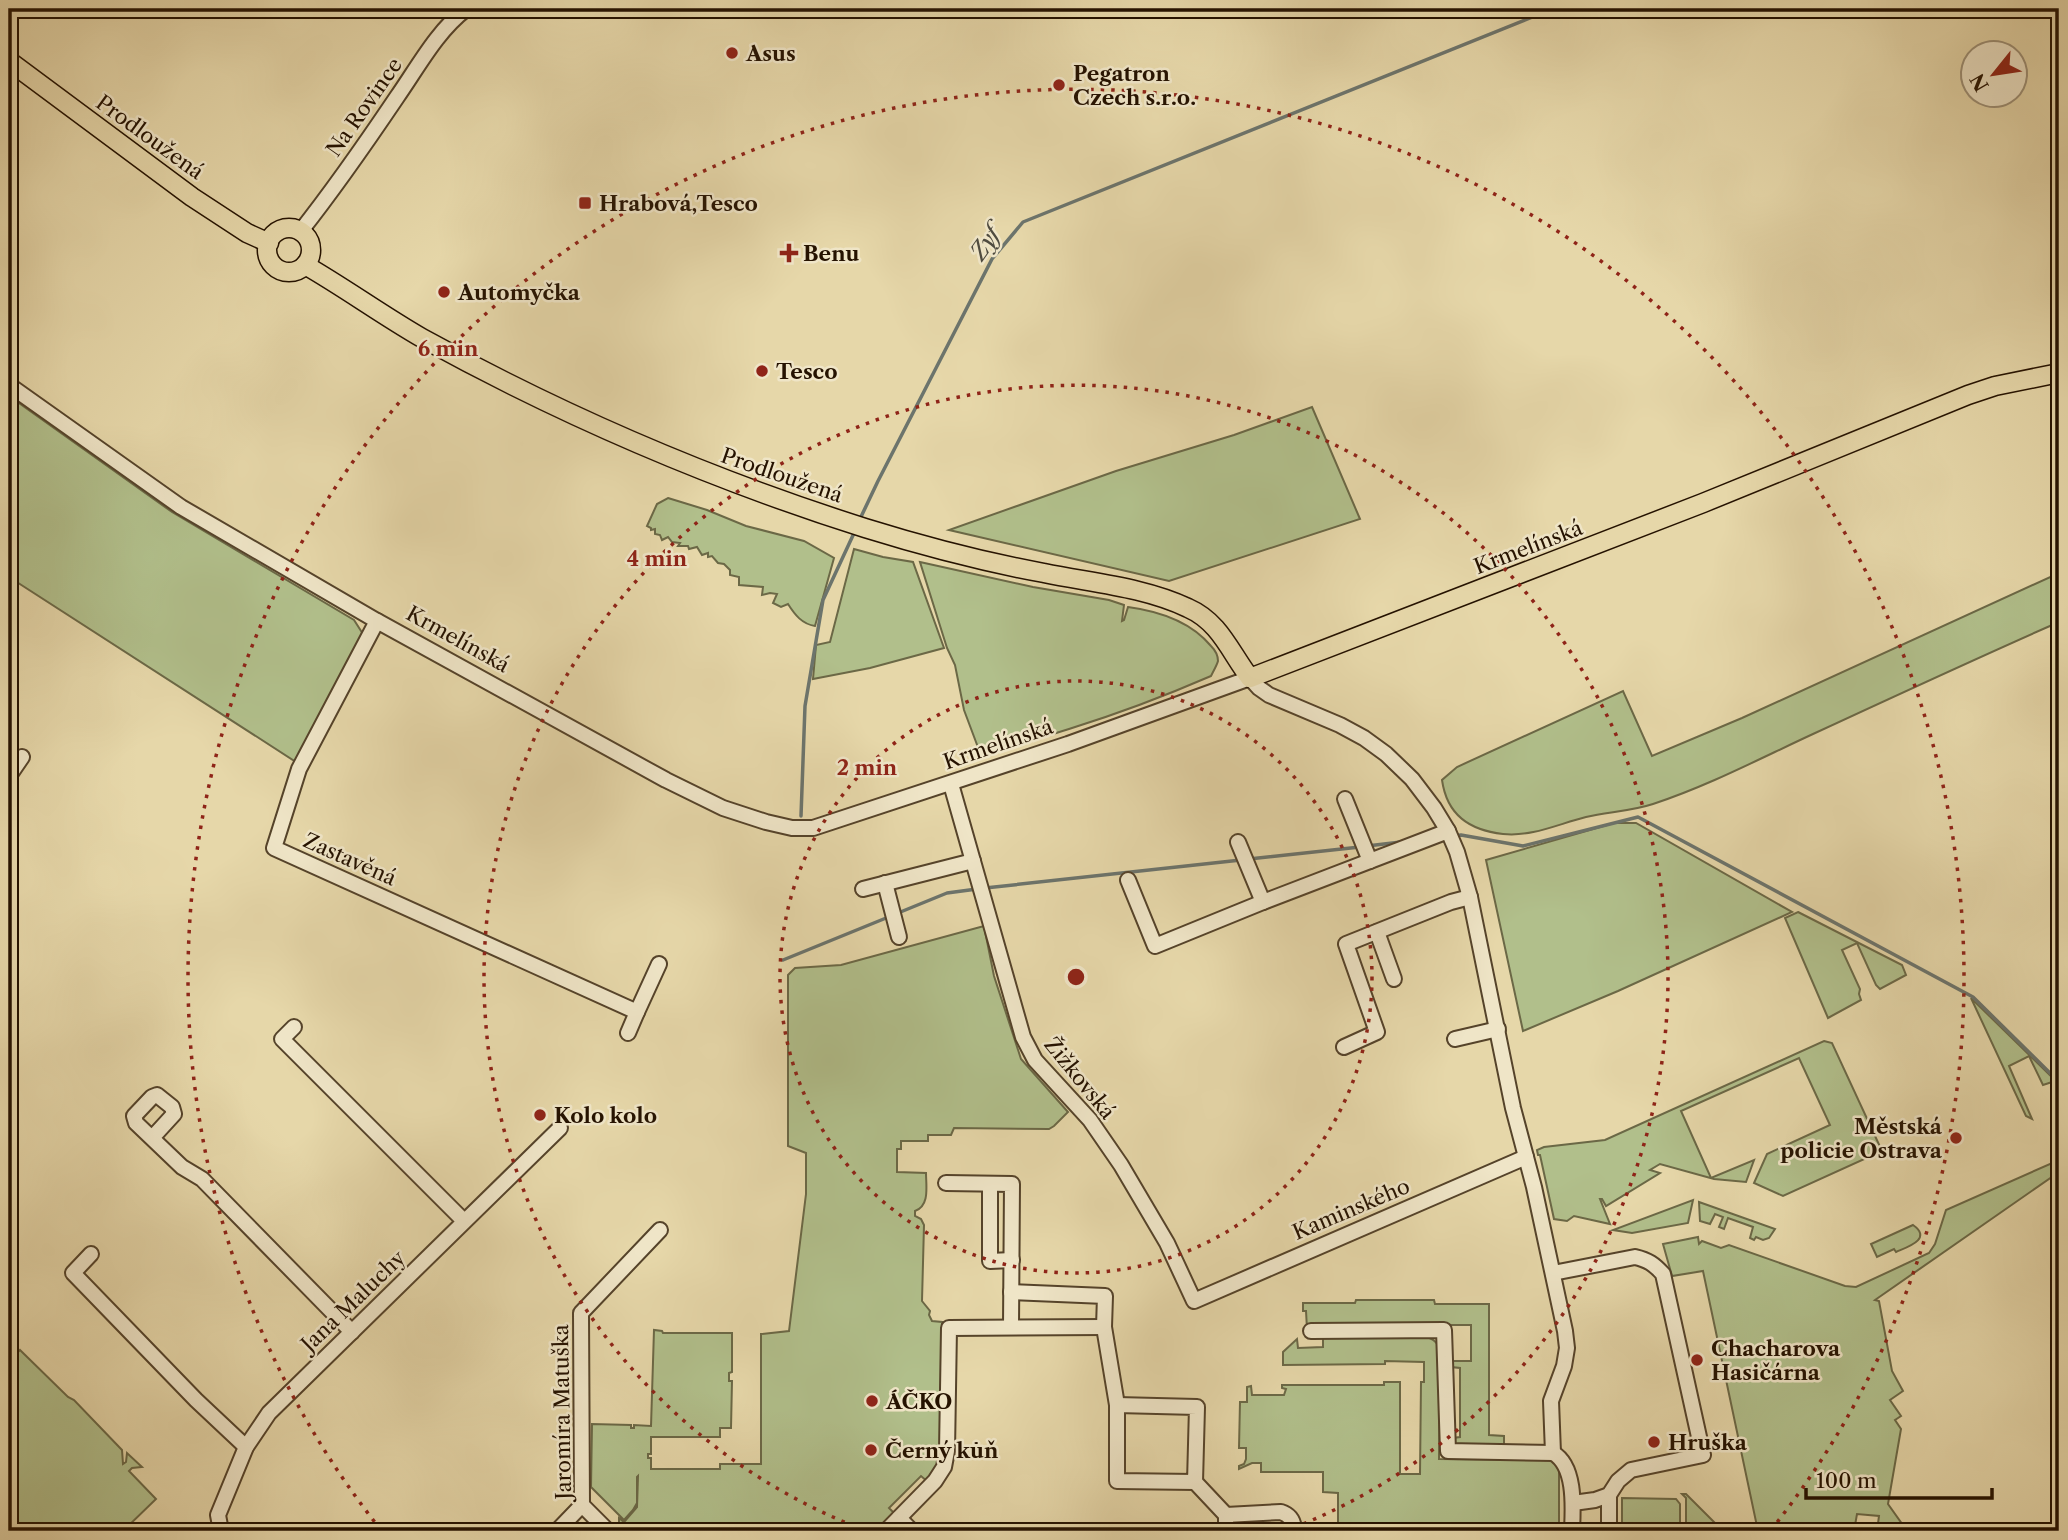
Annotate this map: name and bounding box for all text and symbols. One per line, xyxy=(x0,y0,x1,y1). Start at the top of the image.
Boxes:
north arrow xyxy=(1960,38,2030,108)
place label: Asus xyxy=(745,41,796,66)
marker: Asus xyxy=(724,45,740,61)
street label: Na Rovince xyxy=(321,53,407,161)
place label: Pegatron Czech s.r.o. xyxy=(1073,61,1196,110)
text: N xyxy=(1966,69,1994,95)
marker: Pegatron Czech s.r.o. xyxy=(1051,77,1067,93)
street label: Prodloužená xyxy=(91,90,209,185)
place label: Hrabová,Tesco xyxy=(599,191,758,216)
marker: Hrabová,Tesco xyxy=(577,195,593,211)
water label: Zyf xyxy=(963,215,1011,267)
place label: Benu xyxy=(803,241,859,266)
marker: Benu xyxy=(781,245,797,261)
place label: Automyčka xyxy=(457,280,581,305)
marker: Automyčka xyxy=(436,284,452,300)
text: 6 min xyxy=(418,336,479,361)
place label: Tesco xyxy=(776,359,838,384)
marker: Tesco xyxy=(754,363,770,379)
street label: Prodloužená xyxy=(718,443,847,508)
street label: Krmelínská xyxy=(1470,515,1587,579)
text: 4 min xyxy=(627,546,688,571)
street label: Krmelínská xyxy=(402,600,515,678)
street label: Krmelínská xyxy=(940,713,1057,774)
text: 2 min xyxy=(837,755,898,780)
street label: Zastavěná xyxy=(300,827,401,891)
centre of rings xyxy=(1064,965,1088,989)
street label: Žižkovská xyxy=(1039,1032,1121,1125)
place label: Kolo kolo xyxy=(554,1103,657,1128)
marker: Kolo kolo xyxy=(532,1107,548,1123)
place label: Městská policie Ostrava xyxy=(1780,1114,1943,1163)
marker: Městská policie Ostrava xyxy=(1948,1130,1964,1146)
street label: Kaminského xyxy=(1289,1173,1413,1245)
street label: Jana Maluchy xyxy=(294,1245,410,1359)
street label: Jaromíra Matuška xyxy=(548,1323,576,1503)
place label: Chacharova Hasičárna xyxy=(1711,1336,1841,1385)
marker: Chacharova Hasičárna xyxy=(1689,1352,1705,1368)
place label: ÁČKO xyxy=(885,1389,952,1414)
marker: ÁČKO xyxy=(864,1393,880,1409)
place label: Hruška xyxy=(1668,1430,1748,1455)
marker: Hruška xyxy=(1646,1434,1662,1450)
place label: Černý kůň xyxy=(885,1438,999,1463)
marker: Černý kůň xyxy=(863,1442,879,1458)
scale bar xyxy=(1806,1456,1991,1500)
text: 100 m xyxy=(1816,1468,1877,1493)

